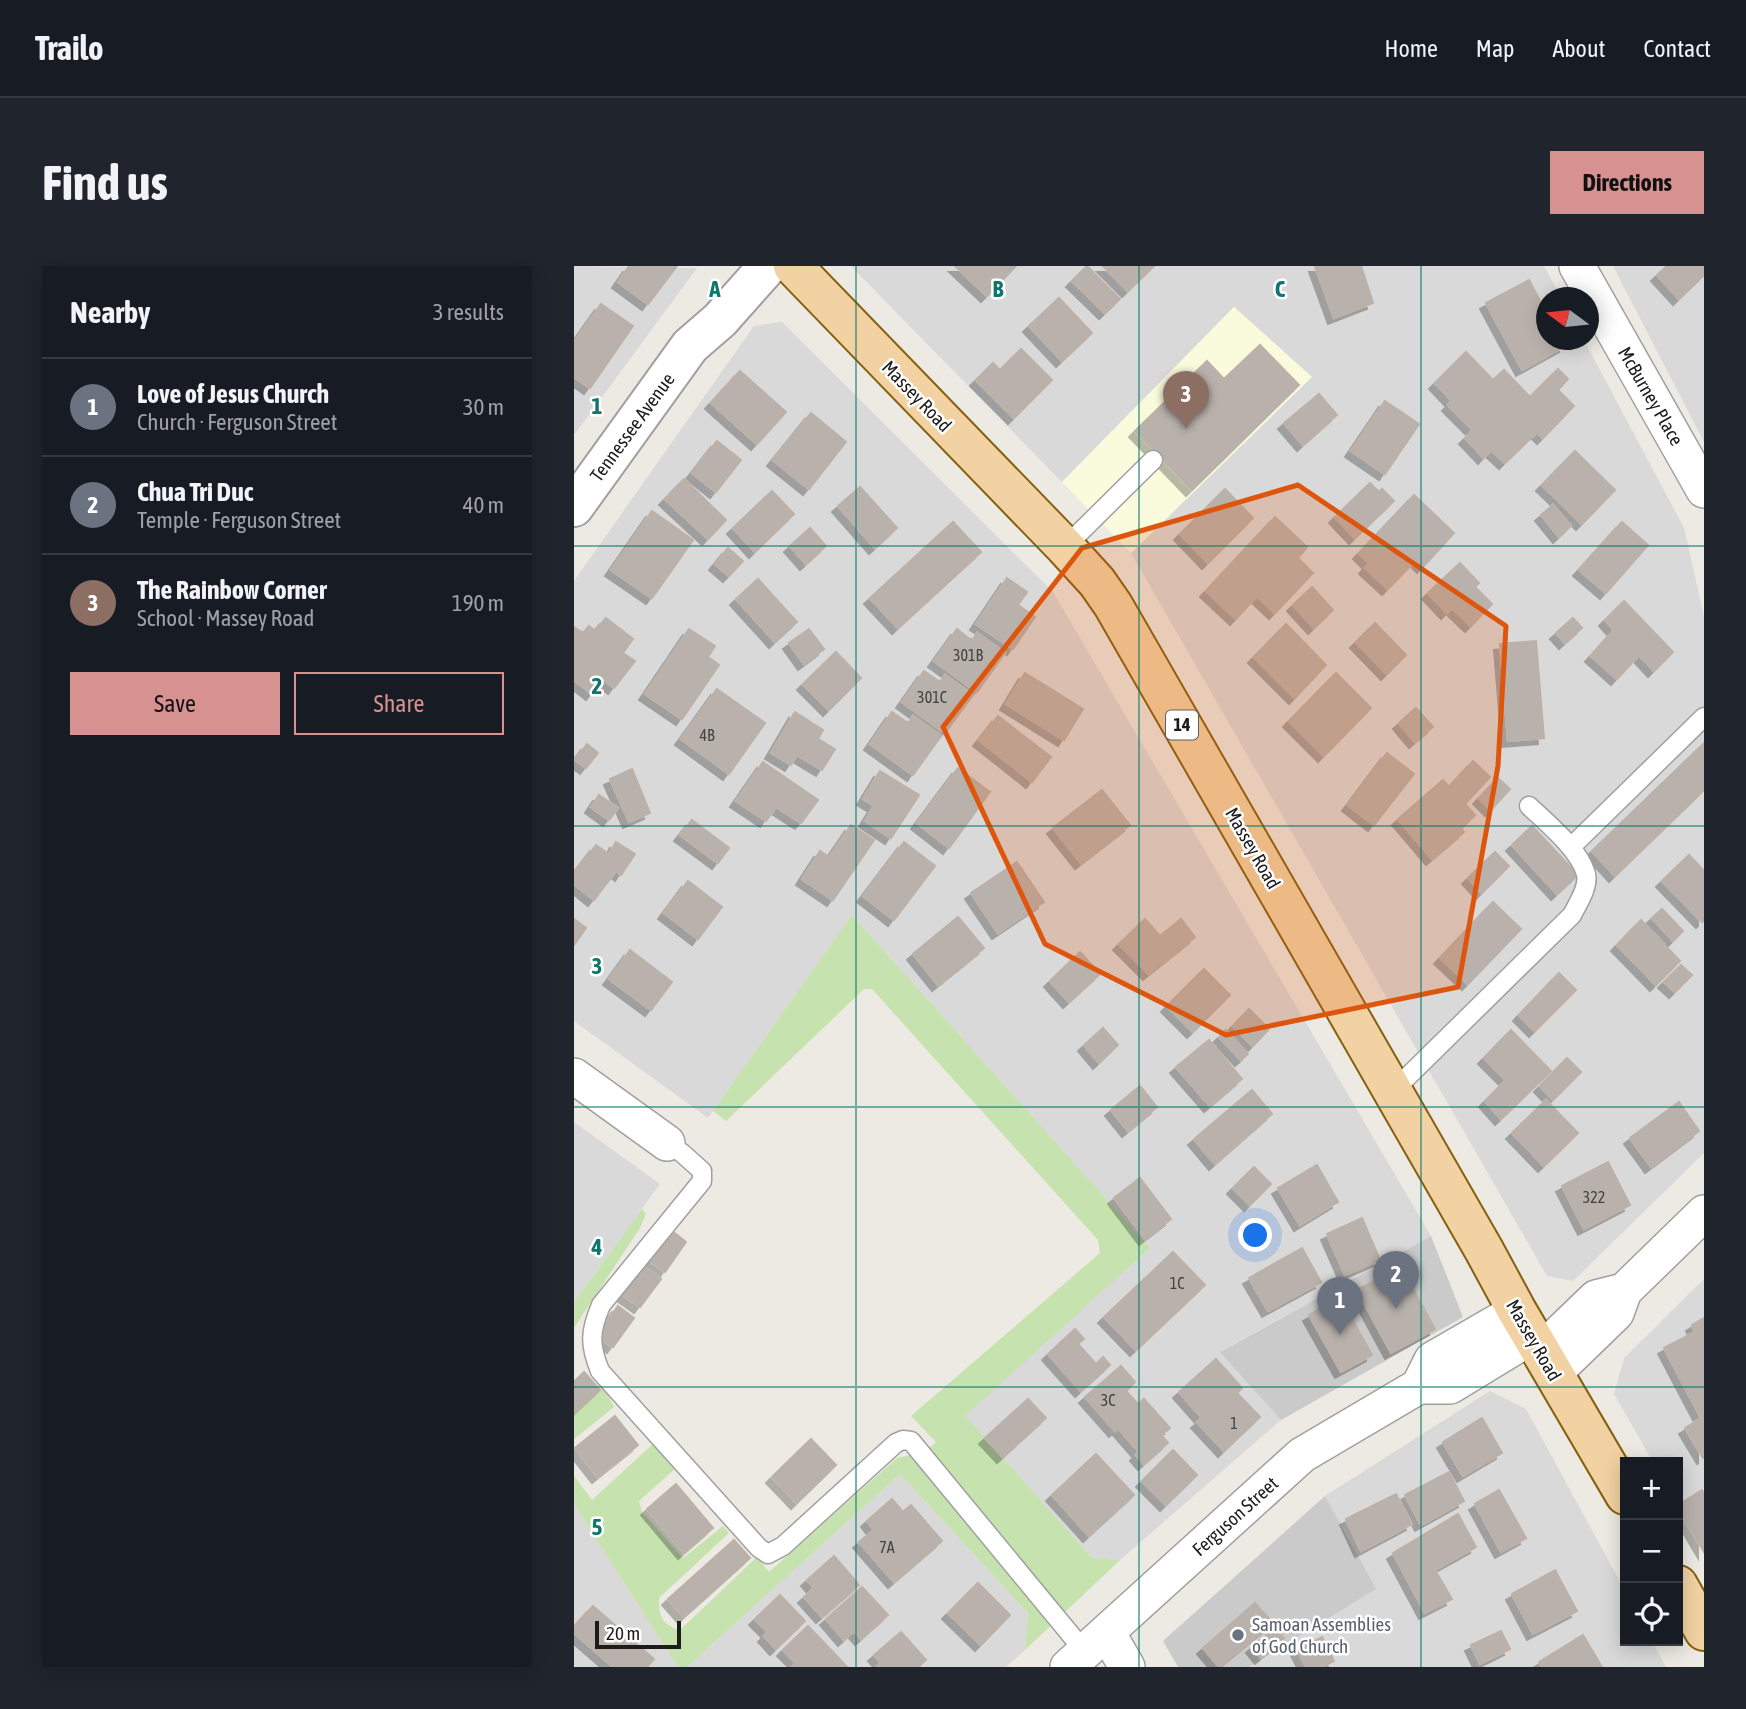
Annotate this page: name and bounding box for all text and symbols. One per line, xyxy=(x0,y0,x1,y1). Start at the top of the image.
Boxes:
text: Trailo xyxy=(35,29,103,67)
text: Home xyxy=(1384,35,1438,62)
text: Map xyxy=(1476,35,1514,62)
text: About xyxy=(1552,35,1605,62)
text: Contact xyxy=(1643,35,1711,62)
button: Directions xyxy=(1550,151,1704,214)
text: Find us xyxy=(42,154,168,210)
text: A xyxy=(708,276,721,302)
text: B xyxy=(993,276,1004,302)
text: C xyxy=(1275,276,1286,302)
north arrow xyxy=(1536,287,1599,350)
text: Nearby xyxy=(70,295,150,329)
text: 3 results xyxy=(433,299,504,325)
street label: McBurney Place xyxy=(1614,343,1688,449)
street label: Massey Road xyxy=(878,356,956,436)
street label: Tennessee Avenue xyxy=(585,368,679,486)
pin: 3 xyxy=(1163,371,1209,429)
text: Love of Jesus Church xyxy=(137,379,329,409)
text: 1 xyxy=(592,393,603,419)
text: 1 xyxy=(88,394,98,420)
text: 30 m xyxy=(463,394,504,420)
text: Church · Ferguson Street xyxy=(137,409,337,435)
text: Chua Tri Duc xyxy=(137,477,253,507)
text: 2 xyxy=(88,492,98,518)
text: 40 m xyxy=(463,492,504,518)
text: Temple · Ferguson Street xyxy=(137,507,341,533)
text: The Rainbow Corner xyxy=(137,575,327,605)
text: 3 xyxy=(88,590,98,616)
text: 190 m xyxy=(452,590,504,616)
text: School · Massey Road xyxy=(137,605,314,631)
house number: 301B xyxy=(953,646,983,664)
button: Save xyxy=(70,672,280,735)
button: Share xyxy=(294,672,504,735)
text: 2 xyxy=(592,673,602,699)
house number: 301C xyxy=(917,688,947,706)
road number: 14 xyxy=(1166,710,1198,740)
house number: 4B xyxy=(699,726,715,744)
street label: Massey Road xyxy=(1221,803,1285,893)
text: 3 xyxy=(592,953,602,979)
house number: 322 xyxy=(1583,1188,1605,1206)
your location xyxy=(1238,1218,1272,1252)
text: 4 xyxy=(591,1234,603,1260)
pin: 2 xyxy=(1373,1251,1419,1309)
house number: 1C xyxy=(1170,1274,1184,1292)
pin: 1 xyxy=(1317,1277,1363,1335)
street label: Massey Road xyxy=(1502,1295,1566,1385)
house number: 3C xyxy=(1101,1391,1115,1409)
house number: 1 xyxy=(1230,1414,1238,1432)
map controls xyxy=(1620,1457,1683,1646)
button: + xyxy=(1620,1457,1683,1520)
street label: Ferguson Street xyxy=(1188,1472,1282,1560)
text: 5 xyxy=(592,1514,603,1540)
button: − xyxy=(1620,1520,1683,1583)
house number: 7A xyxy=(879,1538,895,1556)
button: locate xyxy=(1620,1583,1683,1646)
place label: Samoan Assemblies of God Church xyxy=(1252,1613,1391,1657)
scale bar xyxy=(595,1618,681,1650)
text: 20 m xyxy=(606,1622,640,1644)
marker: Samoan Assemblies of God Church xyxy=(1230,1627,1246,1643)

